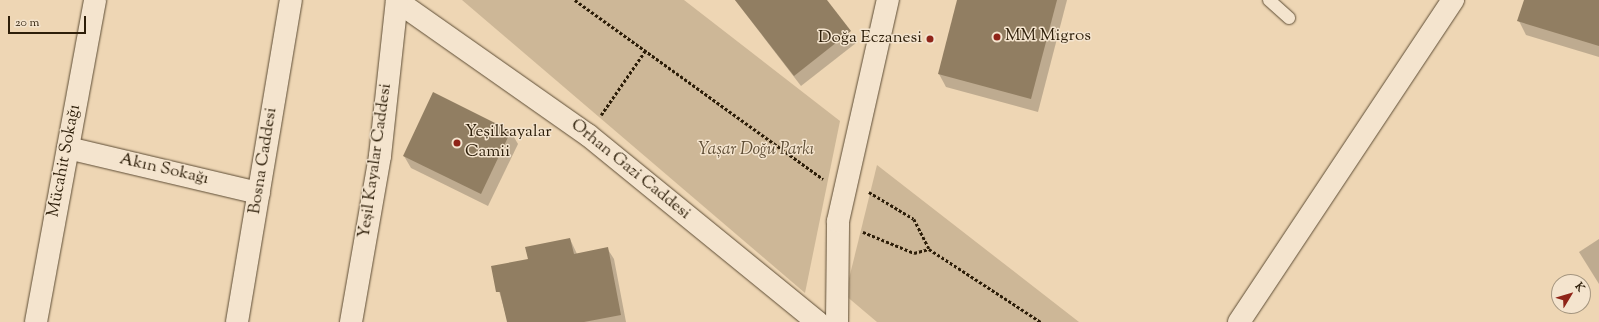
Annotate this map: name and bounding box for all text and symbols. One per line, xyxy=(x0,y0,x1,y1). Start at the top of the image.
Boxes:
scale bar xyxy=(10,8,88,34)
text: 20 m xyxy=(15,14,39,32)
place label: MM Migros xyxy=(1005,27,1091,47)
place label: Doğa Eczanesi xyxy=(818,29,922,49)
marker: MM Migros xyxy=(992,32,1002,42)
marker: Doğa Eczanesi xyxy=(925,34,935,44)
street label: Yeşil Kayalar Caddesi xyxy=(355,82,397,240)
street label: Mücahit Sokağı xyxy=(44,103,86,219)
street label: Bosna Caddesi xyxy=(246,106,282,216)
street label: Orhan Gazi Caddesi xyxy=(566,115,694,225)
place label: Yeşilkayalar Camii xyxy=(465,123,552,163)
marker: Yeşilkayalar Camii xyxy=(452,138,462,148)
park label: Yaşar Doğu Parkı xyxy=(698,141,814,161)
street label: Akın Sokağı xyxy=(117,150,211,190)
north arrow xyxy=(1551,274,1591,314)
text: K xyxy=(1571,279,1588,295)

